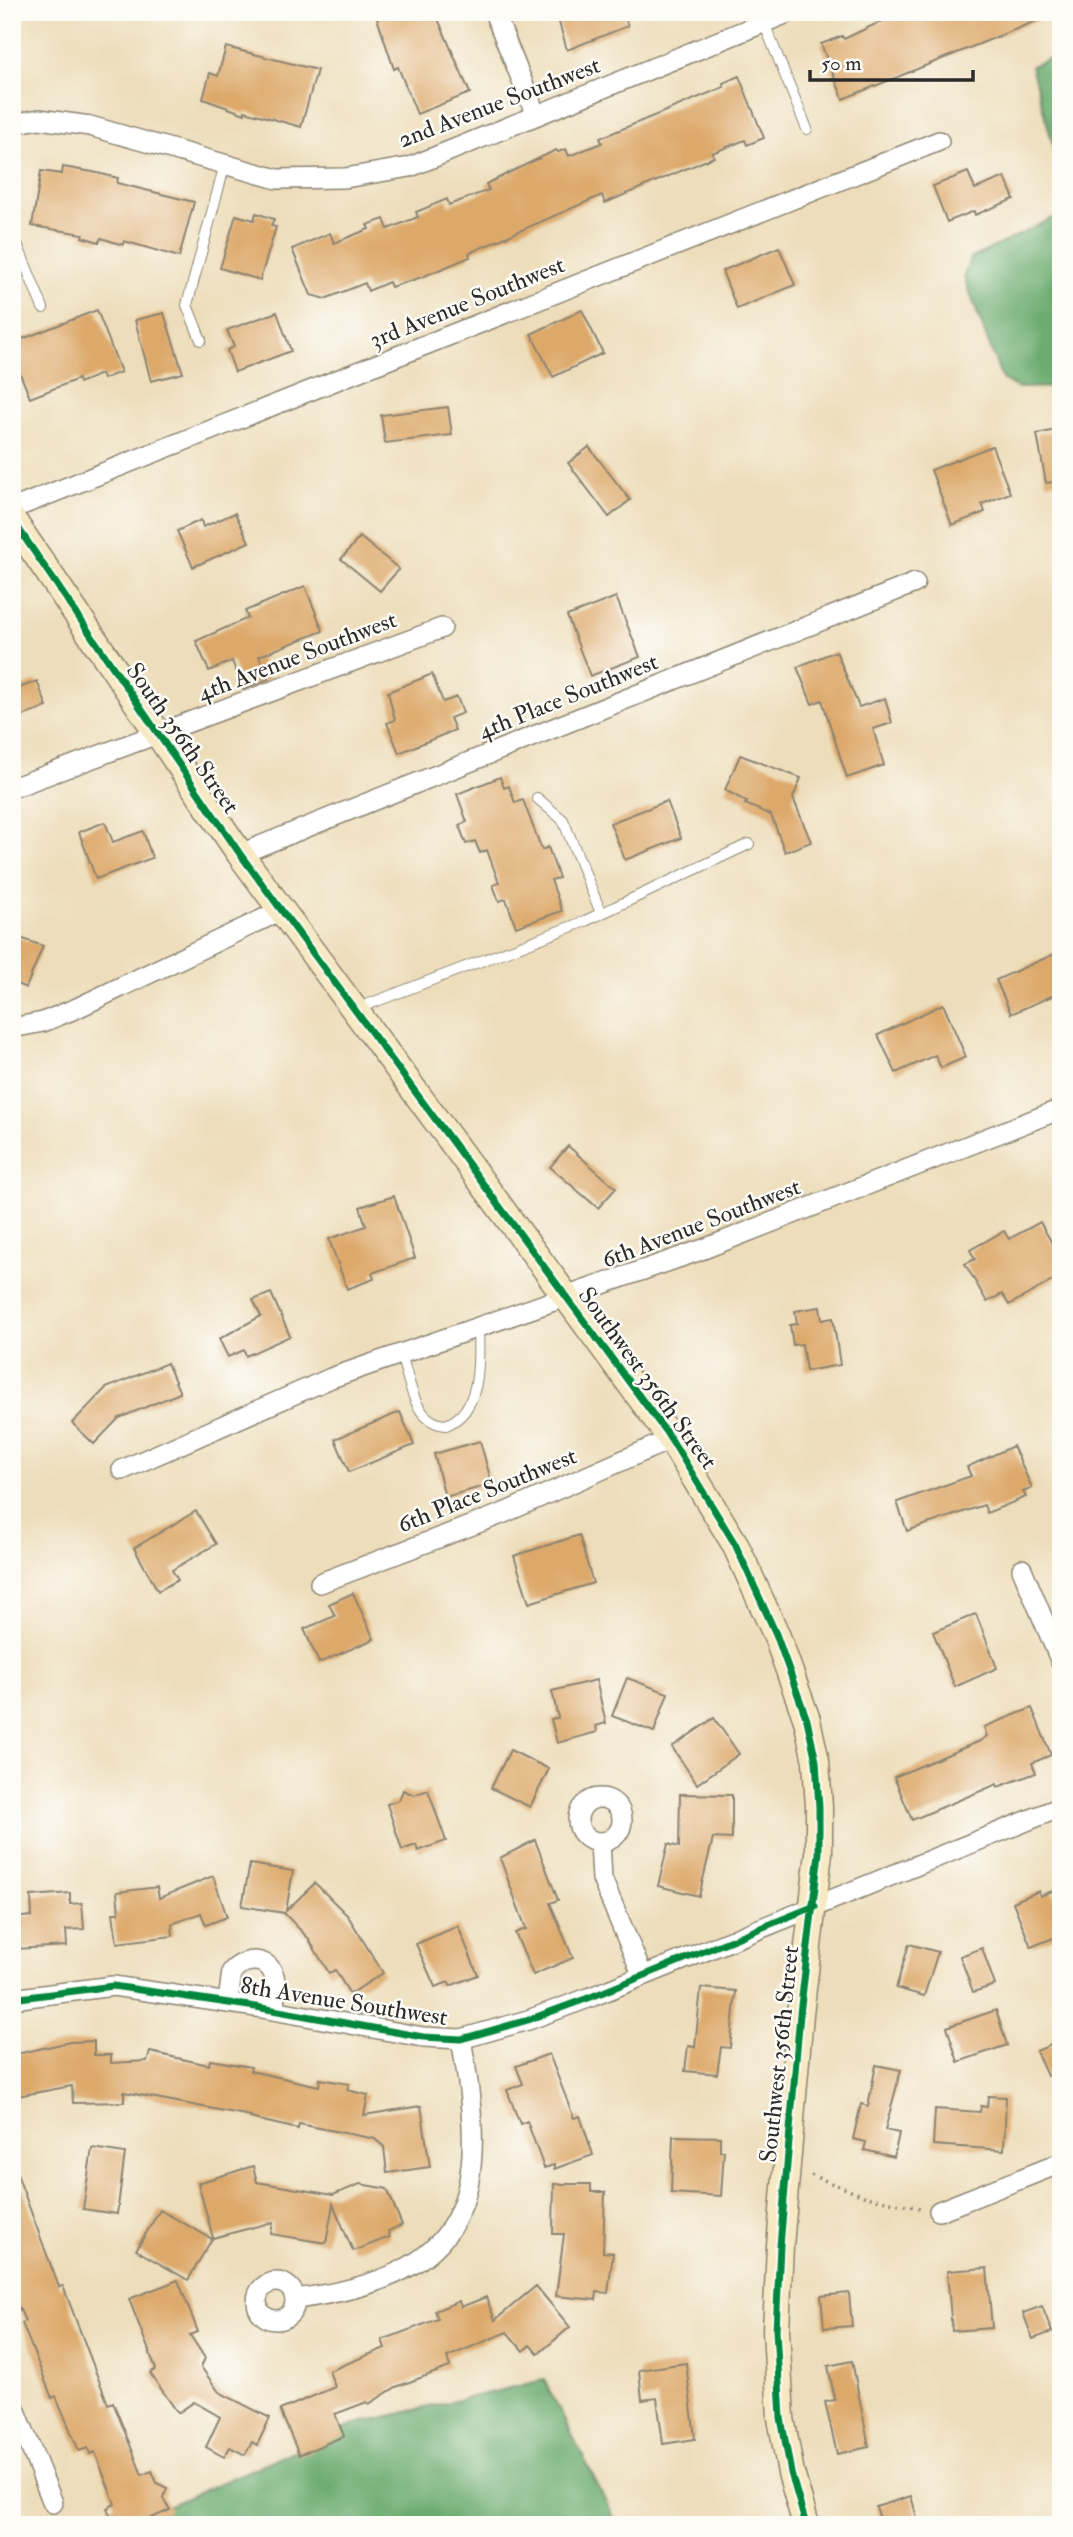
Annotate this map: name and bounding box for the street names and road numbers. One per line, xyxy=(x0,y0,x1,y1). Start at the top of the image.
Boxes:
street label: 2nd Avenue Southwest xyxy=(394,50,605,155)
street label: 3rd Avenue Southwest xyxy=(365,249,569,356)
street label: 4th Avenue Southwest xyxy=(193,604,401,709)
street label: 4th Place Southwest xyxy=(474,646,663,747)
street label: South 356th Street xyxy=(119,657,246,820)
street label: 6th Avenue Southwest xyxy=(598,1171,805,1276)
street label: Southwest 356th Street xyxy=(571,1281,724,1476)
street label: 6th Place Southwest xyxy=(393,1440,581,1540)
street label: Southwest 356th Street xyxy=(753,1944,806,2164)
street label: 8th Avenue Southwest xyxy=(238,1970,450,2033)

